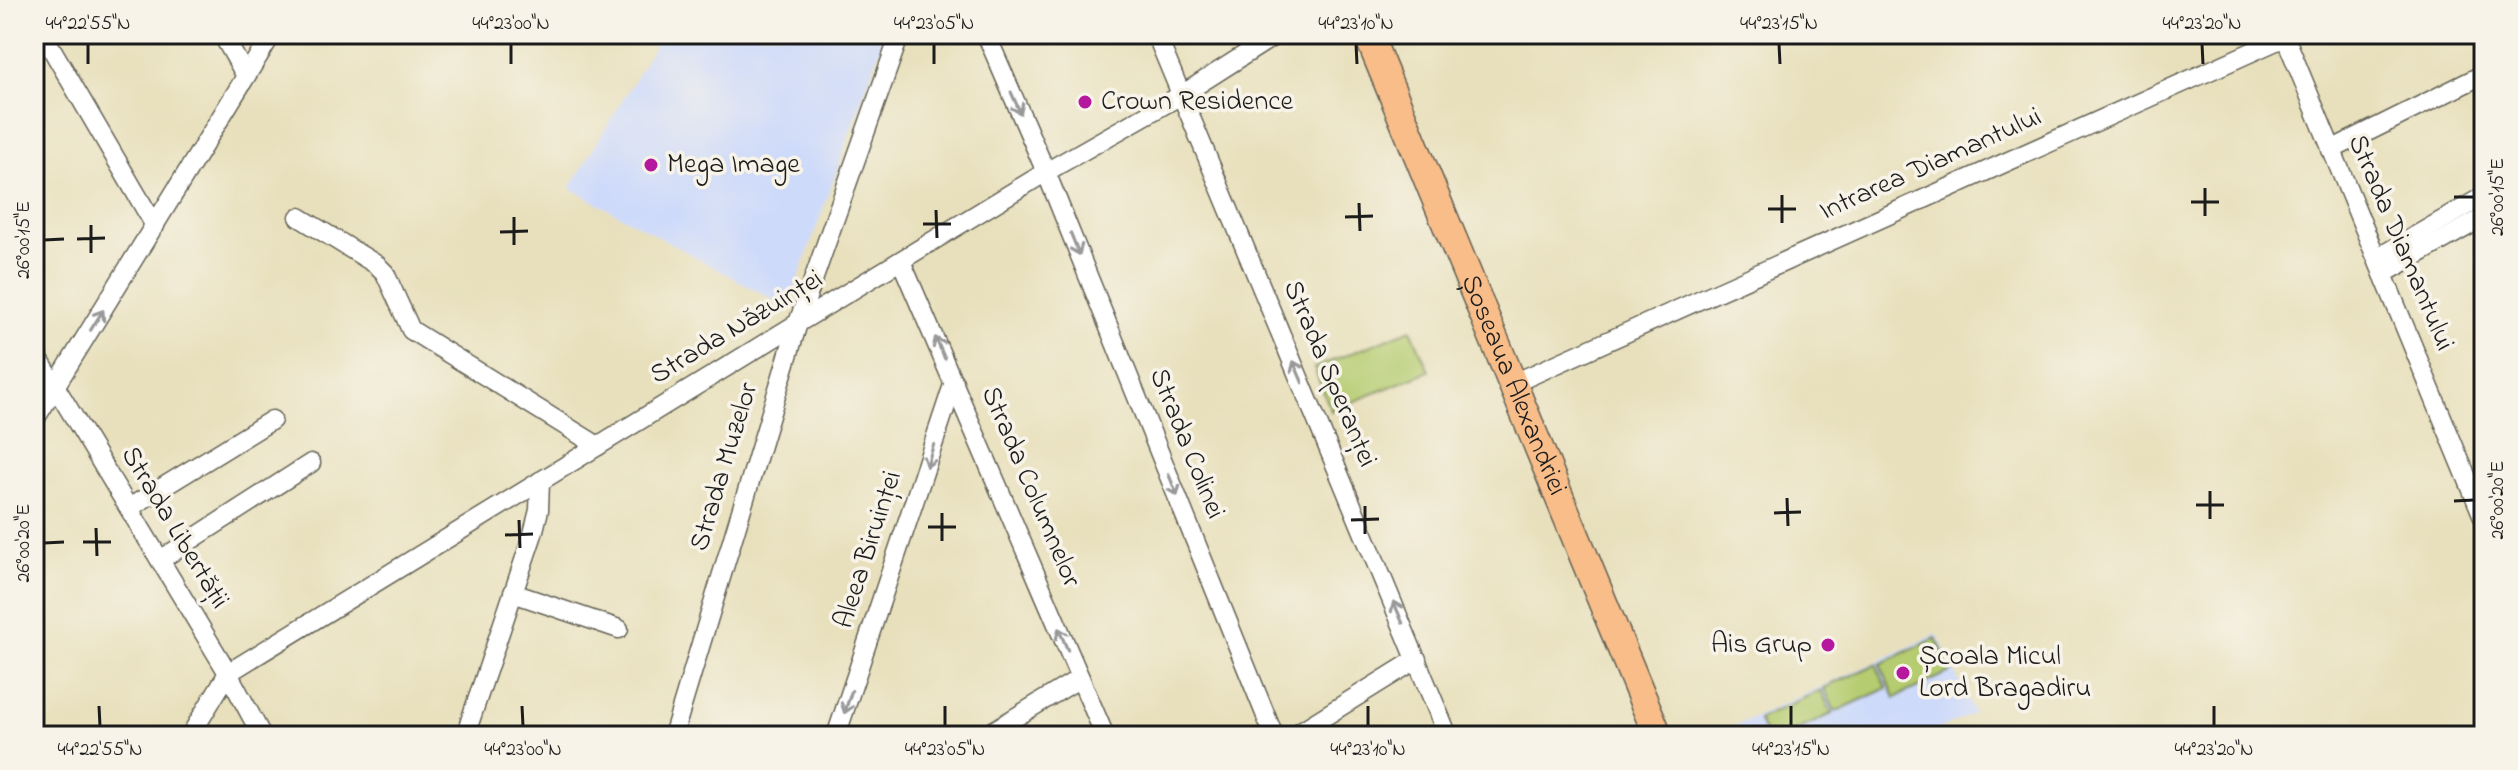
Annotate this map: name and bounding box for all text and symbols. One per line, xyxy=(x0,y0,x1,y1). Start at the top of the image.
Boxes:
text: 44°22'55"N xyxy=(46,10,130,39)
text: 44°23'00"N xyxy=(472,10,550,39)
text: 44°23'05"N xyxy=(894,10,974,39)
text: 44°23'10"N xyxy=(1318,10,1394,39)
text: 44°23'15"N xyxy=(1740,10,1818,39)
text: 44°23'20"N xyxy=(2163,10,2241,39)
place label: Crown Residence xyxy=(1101,82,1294,123)
one-way arrow xyxy=(1009,90,1024,115)
marker: Crown Residence xyxy=(1076,93,1094,111)
street label: Intrarea Diamantului xyxy=(1813,98,2049,232)
street label: Strada Diamantului xyxy=(2336,128,2464,358)
place label: Mega Image xyxy=(667,145,800,186)
marker: Mega Image xyxy=(642,156,660,174)
text: 26°00'15"E xyxy=(2484,158,2513,236)
text: 26°00'15"E xyxy=(10,201,39,279)
one-way arrow xyxy=(1069,231,1083,256)
street label: Strada Năzuinței xyxy=(643,260,831,396)
street label: Șoseaua Alexandriei xyxy=(1449,268,1577,502)
street label: Strada Speranței xyxy=(1271,274,1387,474)
one-way arrow xyxy=(89,309,105,332)
one-way arrow xyxy=(931,336,946,361)
one-way arrow xyxy=(1290,360,1304,385)
street label: Strada Colinei xyxy=(1137,362,1235,526)
street label: Strada Muzelor xyxy=(680,377,770,556)
street label: Strada Columnelor xyxy=(969,380,1091,594)
street label: Strada Libertății xyxy=(109,439,239,617)
one-way arrow xyxy=(921,443,936,468)
text: 26°00'20"E xyxy=(2484,461,2513,539)
street label: Aleea Biruinței xyxy=(824,466,914,634)
one-way arrow xyxy=(1166,472,1181,497)
text: 26°00'20"E xyxy=(10,504,39,582)
one-way arrow xyxy=(1389,600,1404,625)
place label: Ais Grup xyxy=(1711,625,1812,666)
one-way arrow xyxy=(1055,627,1070,651)
marker: Ais Grup xyxy=(1819,636,1837,654)
place label: Școala Micul Lord Bragadiru xyxy=(1919,637,2091,710)
marker: Școala Micul Lord Bragadiru xyxy=(1894,664,1912,682)
one-way arrow xyxy=(839,690,854,715)
text: 44°22'55"N xyxy=(58,736,142,765)
text: 44°23'00"N xyxy=(484,736,562,765)
text: 44°23'05"N xyxy=(905,736,985,765)
text: 44°23'10"N xyxy=(1330,736,1406,765)
text: 44°23'15"N xyxy=(1752,736,1830,765)
text: 44°23'20"N xyxy=(2175,736,2253,765)

